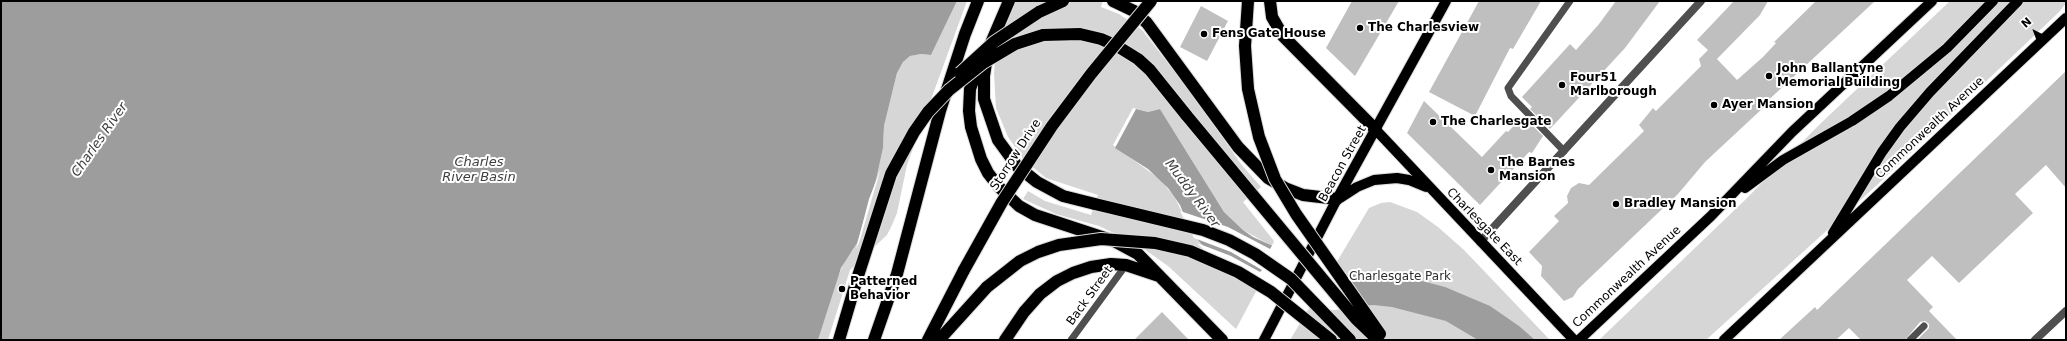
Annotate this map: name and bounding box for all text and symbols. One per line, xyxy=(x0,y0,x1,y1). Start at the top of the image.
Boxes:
north arrow xyxy=(2015,12,2055,52)
text: N xyxy=(2019,15,2034,31)
place label: The Charlesview xyxy=(1368,21,1479,35)
marker: The Charlesview xyxy=(1355,23,1365,33)
place label: Fens Gate House xyxy=(1212,27,1326,41)
marker: Fens Gate House xyxy=(1199,29,1209,39)
place label: John Ballantyne Memorial Building xyxy=(1777,62,1900,90)
place label: Four51 Marlborough xyxy=(1570,71,1657,99)
marker: John Ballantyne Memorial Building xyxy=(1764,71,1774,81)
street label: Commonwealth Avenue xyxy=(1873,74,1987,182)
marker: Four51 Marlborough xyxy=(1557,80,1567,90)
place label: Ayer Mansion xyxy=(1722,98,1814,112)
water label: Charles River xyxy=(69,100,131,180)
marker: Ayer Mansion xyxy=(1709,100,1719,110)
place label: The Charlesgate xyxy=(1441,115,1551,129)
street label: Storrow Drive xyxy=(988,117,1044,193)
marker: The Charlesgate xyxy=(1428,117,1438,127)
street label: Beacon Street xyxy=(1316,123,1370,205)
water label: Charles River Basin xyxy=(442,155,516,186)
place label: The Barnes Mansion xyxy=(1499,156,1575,184)
water label: Muddy River xyxy=(1161,157,1223,231)
marker: The Barnes Mansion xyxy=(1486,165,1496,175)
street label: Charlesgate East xyxy=(1443,185,1525,269)
place label: Bradley Mansion xyxy=(1624,197,1737,211)
marker: Bradley Mansion xyxy=(1611,199,1621,209)
street label: Commonwealth Avenue xyxy=(1570,223,1684,331)
street label: Back Street xyxy=(1064,264,1116,328)
park label: Charlesgate Park xyxy=(1349,270,1451,284)
place label: Patterned Behavior xyxy=(850,275,917,303)
marker: Patterned Behavior xyxy=(837,284,847,294)

